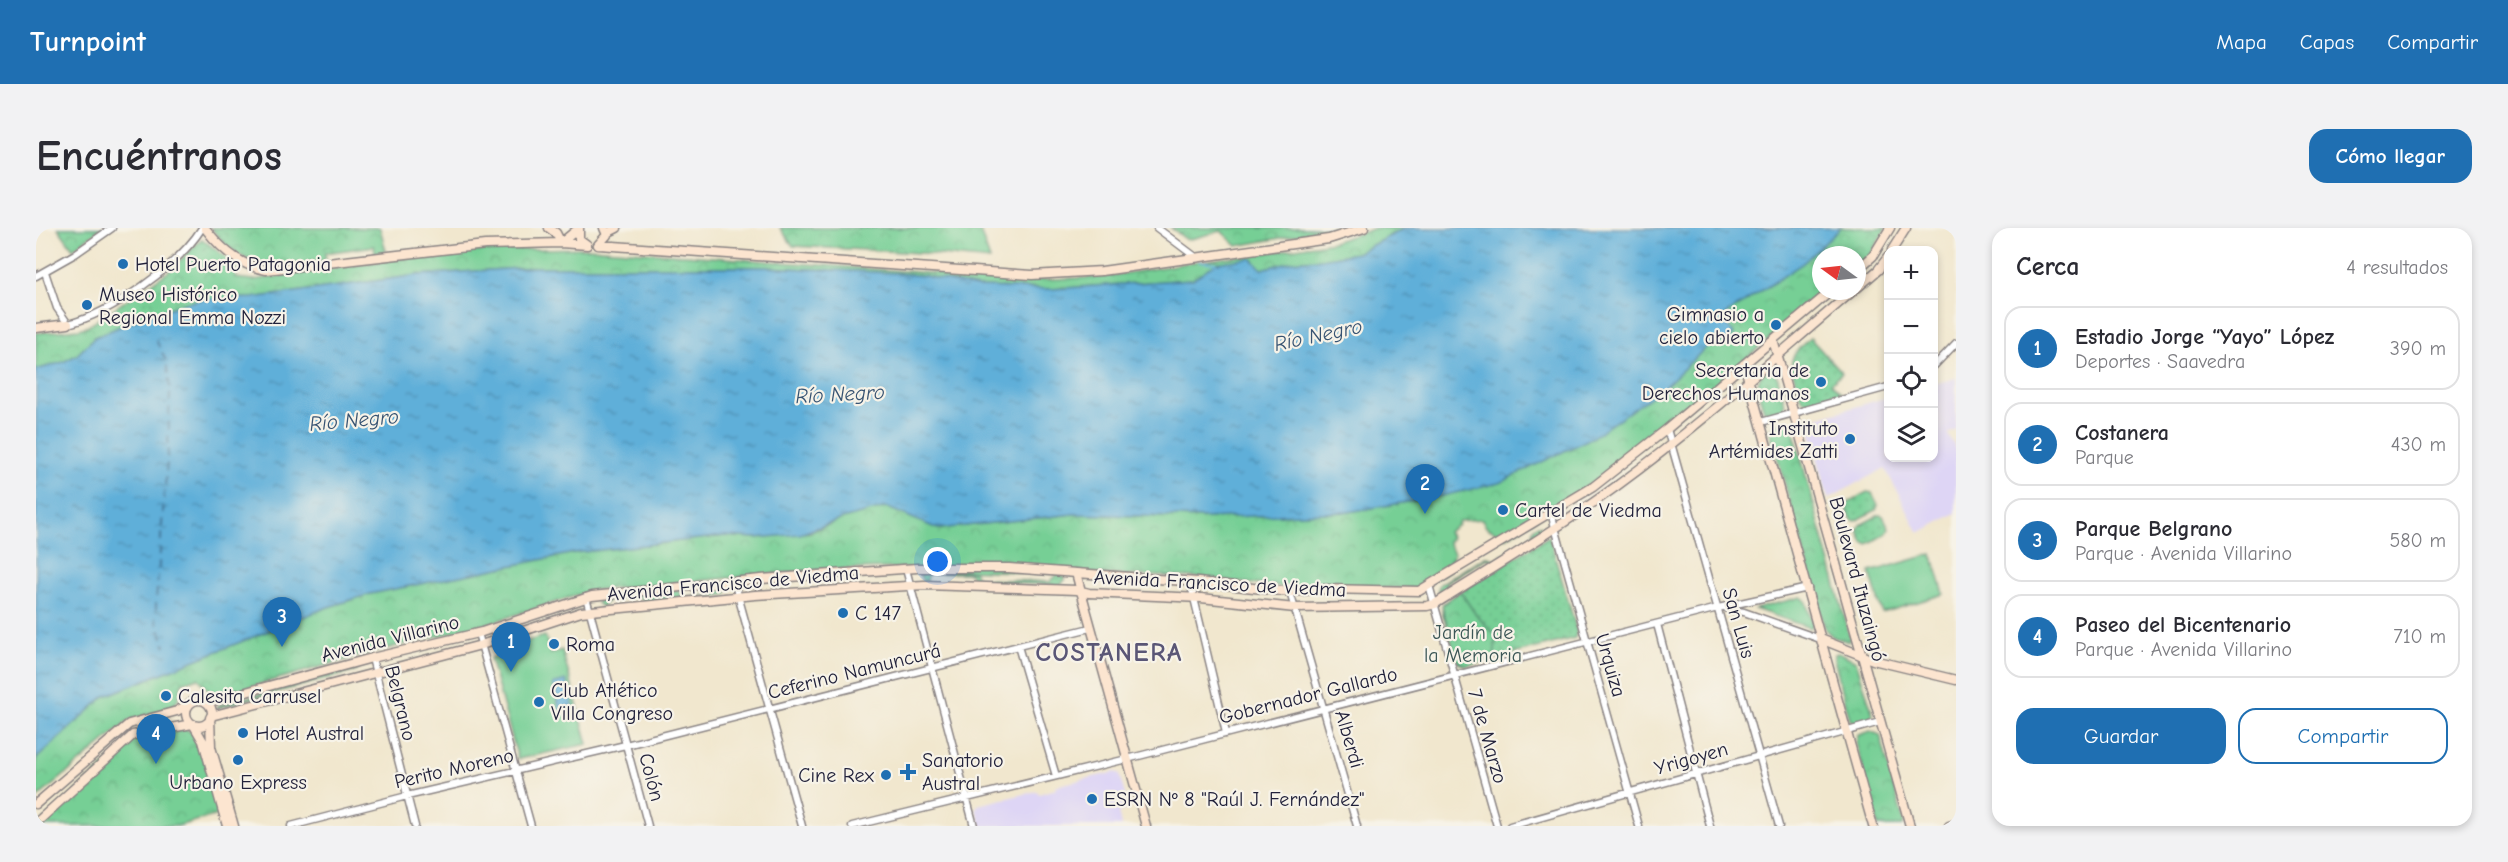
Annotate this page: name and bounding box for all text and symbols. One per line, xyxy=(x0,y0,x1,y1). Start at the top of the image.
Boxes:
text: Turnpoint xyxy=(30,26,146,58)
text: Mapa xyxy=(2216,30,2267,54)
text: Capas xyxy=(2300,30,2354,54)
text: Compartir xyxy=(2387,30,2478,54)
button: Cómo llegar xyxy=(2309,129,2472,183)
text: Encuéntranos xyxy=(36,132,282,181)
north arrow xyxy=(1812,246,1866,300)
map controls xyxy=(1884,246,1938,462)
button: + xyxy=(1884,246,1938,300)
text: Cerca xyxy=(2016,252,2080,282)
place label: Hotel Puerto Patagonia xyxy=(135,253,331,276)
text: 4 resultados xyxy=(2346,256,2448,279)
marker: Hotel Puerto Patagonia xyxy=(116,257,130,271)
place label: Museo Histórico Regional Emma Nozzi xyxy=(99,283,286,329)
marker: Museo Histórico Regional Emma Nozzi xyxy=(80,298,94,312)
button: − xyxy=(1884,300,1938,354)
place label: Gimnasio a cielo abierto xyxy=(1659,303,1764,349)
water label: Río Negro xyxy=(1272,314,1364,356)
marker: Gimnasio a cielo abierto xyxy=(1769,318,1783,332)
text: Estadio Jorge “Yayo” López xyxy=(2075,324,2334,350)
text: 1 xyxy=(2034,337,2041,360)
text: 390 m xyxy=(2390,337,2446,360)
text: Deportes · Saavedra xyxy=(2075,350,2245,373)
button: locate xyxy=(1884,354,1938,408)
place label: Secretaria de Derechos Humanos xyxy=(1642,359,1809,405)
marker: Secretaria de Derechos Humanos xyxy=(1814,375,1828,389)
water label: Río Negro xyxy=(795,380,885,408)
water label: Río Negro xyxy=(308,404,400,436)
button: layers xyxy=(1884,408,1938,462)
place label: Instituto Artémides Zatti xyxy=(1709,417,1838,463)
text: Costanera xyxy=(2075,420,2169,446)
marker: Instituto Artémides Zatti xyxy=(1843,432,1857,446)
text: 2 xyxy=(2033,433,2042,456)
text: 430 m xyxy=(2391,433,2446,456)
text: Parque xyxy=(2075,446,2134,469)
pin: 2 xyxy=(1406,464,1444,514)
street label: Boulevard Ituzaingó xyxy=(1824,494,1891,664)
place label: Cartel de Viedma xyxy=(1515,499,1662,522)
marker: Cartel de Viedma xyxy=(1496,503,1510,517)
text: Parque Belgrano xyxy=(2075,516,2232,542)
text: 3 xyxy=(2033,529,2042,552)
text: 580 m xyxy=(2389,529,2446,552)
text: Parque · Avenida Villarino xyxy=(2075,542,2292,565)
your location xyxy=(923,547,952,576)
street label: Avenida Francisco de Viedma xyxy=(606,561,860,606)
street label: Avenida Francisco de Viedma xyxy=(1093,565,1347,602)
street label: San Luis xyxy=(1718,585,1759,661)
pin: 3 xyxy=(262,598,302,647)
place label: C 147 xyxy=(855,602,902,625)
marker: C 147 xyxy=(836,606,850,620)
street label: Avenida Villarino xyxy=(319,610,461,667)
text: Paseo del Bicentenario xyxy=(2075,612,2291,638)
park label: Jardín de la Memoria xyxy=(1424,621,1522,667)
pin: 1 xyxy=(492,622,530,672)
text: 4 xyxy=(2033,625,2042,648)
text: 710 m xyxy=(2393,625,2446,648)
street label: Urquiza xyxy=(1591,631,1631,700)
place label: Roma xyxy=(566,633,615,656)
marker: Roma xyxy=(547,637,561,651)
district label: COSTANERA xyxy=(1035,638,1183,668)
text: Parque · Avenida Villarino xyxy=(2075,638,2292,661)
street label: Ceferino Namuncurá xyxy=(765,639,943,704)
street label: Gobernador Gallardo xyxy=(1217,662,1400,729)
street label: Belgrano xyxy=(380,663,421,743)
place label: Club Atlético Villa Congreso xyxy=(551,679,673,725)
place label: Calesita Carrusel xyxy=(178,685,321,708)
street label: 7 de Marzo xyxy=(1463,686,1512,786)
marker: Calesita Carrusel xyxy=(159,689,173,703)
marker: Club Atlético Villa Congreso xyxy=(532,695,546,709)
street label: Alberdi xyxy=(1330,708,1369,771)
button: Guardar xyxy=(2016,708,2226,764)
button: Compartir xyxy=(2238,708,2448,764)
pin: 4 xyxy=(136,714,176,764)
place label: Hotel Austral xyxy=(255,722,364,745)
marker: Hotel Austral xyxy=(236,726,250,740)
street label: Yrigoyen xyxy=(1652,737,1730,780)
street label: Perito Moreno xyxy=(392,744,516,793)
place label: Sanatorio Austral xyxy=(922,749,1004,795)
street label: Colón xyxy=(634,751,669,804)
marker: Urbano Express xyxy=(231,753,245,767)
marker: Sanatorio Austral xyxy=(899,763,917,781)
place label: Cine Rex xyxy=(798,764,875,787)
marker: Cine Rex xyxy=(879,768,893,782)
place label: Urbano Express xyxy=(169,771,307,794)
place label: ESRN Nº 8 "Raúl J. Fernández" xyxy=(1104,788,1365,811)
marker: ESRN Nº 8 "Raúl J. Fernández" xyxy=(1085,792,1099,806)

